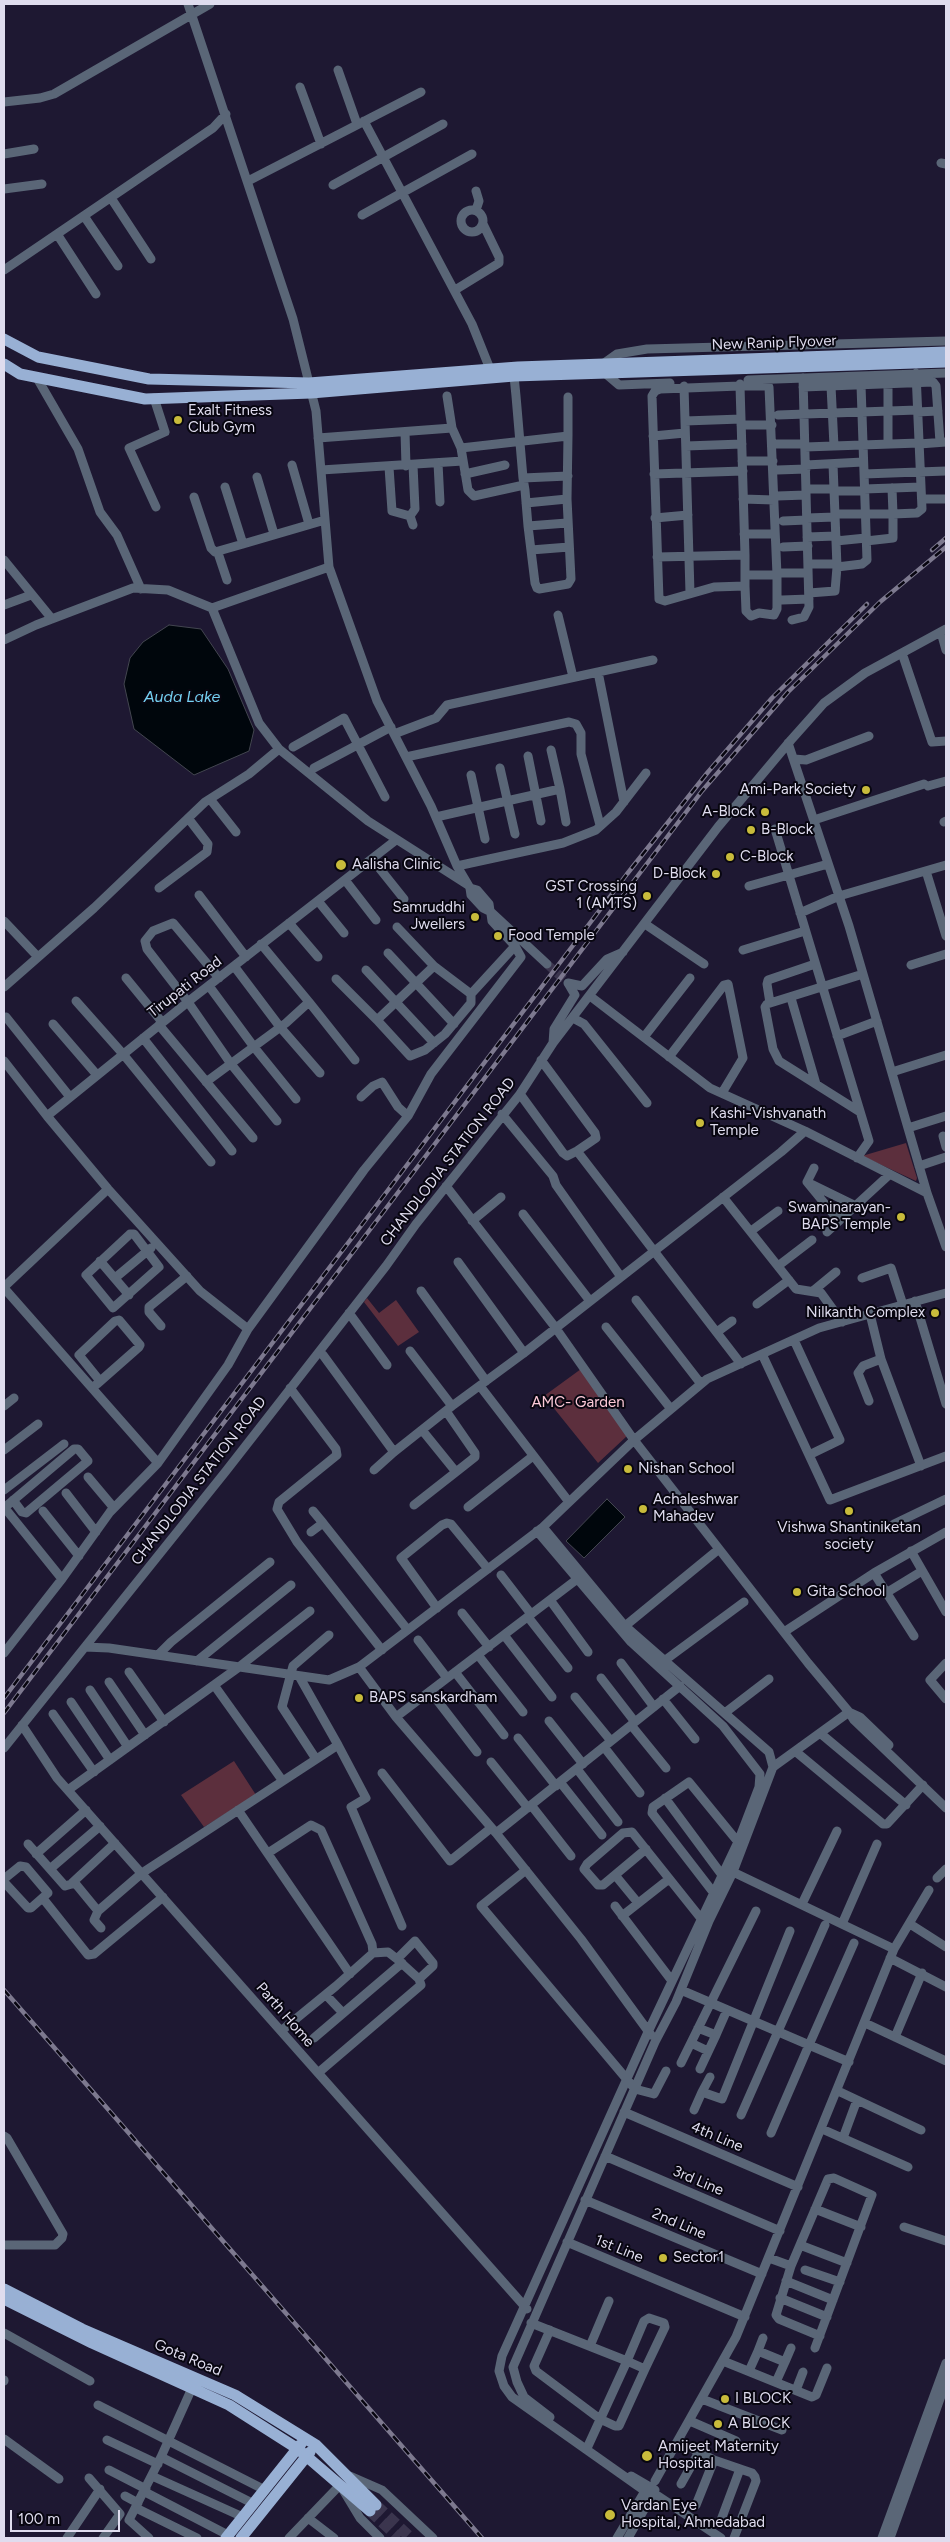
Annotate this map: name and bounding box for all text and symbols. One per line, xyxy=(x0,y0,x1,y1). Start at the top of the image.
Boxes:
street label: New Ranip Flyover xyxy=(711,332,837,354)
place label: Exalt Fitness Club Gym xyxy=(188,402,272,437)
marker: Exalt Fitness Club Gym xyxy=(172,414,184,426)
water label: Auda Lake xyxy=(144,687,220,707)
place label: Ami-Park Society xyxy=(740,781,856,799)
marker: Ami-Park Society xyxy=(860,784,872,796)
place label: A-Block xyxy=(702,803,755,821)
marker: A-Block xyxy=(759,806,771,818)
place label: B-Block xyxy=(761,821,813,839)
marker: B-Block xyxy=(745,824,757,836)
place label: C-Block xyxy=(740,848,794,866)
marker: C-Block xyxy=(724,851,736,863)
place label: Aalisha Clinic xyxy=(352,856,441,874)
marker: Aalisha Clinic xyxy=(334,858,348,872)
place label: D-Block xyxy=(653,865,706,883)
marker: D-Block xyxy=(710,868,722,880)
place label: GST Crossing 1 (AMTS) xyxy=(545,878,637,913)
marker: GST Crossing 1 (AMTS) xyxy=(641,890,653,902)
place label: Samruddhi Jwellers xyxy=(393,899,465,934)
marker: Samruddhi Jwellers xyxy=(469,911,481,923)
place label: Food Temple xyxy=(508,927,595,945)
marker: Food Temple xyxy=(492,930,504,942)
street label: Tirupati Road xyxy=(144,952,226,1022)
street label: CHANDLODIA STATION ROAD xyxy=(377,1074,519,1250)
place label: Kashi-Vishvanath Temple xyxy=(710,1105,826,1140)
marker: Kashi-Vishvanath Temple xyxy=(694,1117,706,1129)
place label: Swaminarayan- BAPS Temple xyxy=(788,1199,891,1234)
marker: Swaminarayan- BAPS Temple xyxy=(895,1211,907,1223)
place label: Nilkanth Complex xyxy=(806,1304,925,1322)
marker: Nilkanth Complex xyxy=(929,1307,941,1319)
street label: CHANDLODIA STATION ROAD xyxy=(128,1393,270,1569)
park label: AMC- Garden xyxy=(531,1394,625,1412)
place label: Nishan School xyxy=(638,1460,735,1478)
marker: Nishan School xyxy=(622,1463,634,1475)
place label: Achaleshwar Mahadev xyxy=(653,1491,738,1526)
marker: Achaleshwar Mahadev xyxy=(637,1503,649,1515)
marker: Vishwa Shantiniketan society xyxy=(843,1505,855,1517)
place label: Vishwa Shantiniketan society xyxy=(777,1519,921,1554)
place label: Gita School xyxy=(807,1583,885,1601)
marker: Gita School xyxy=(791,1586,803,1598)
place label: BAPS sanskardham xyxy=(369,1689,497,1707)
marker: BAPS sanskardham xyxy=(353,1692,365,1704)
street label: Parth Home xyxy=(252,1979,318,2051)
street label: 4th Line xyxy=(688,2118,746,2156)
street label: 3rd Line xyxy=(670,2162,726,2200)
street label: 2nd Line xyxy=(649,2205,709,2243)
street label: 1st Line xyxy=(592,2231,646,2267)
place label: Sector1 xyxy=(673,2249,724,2267)
marker: Sector1 xyxy=(657,2252,669,2264)
street label: Gota Road xyxy=(152,2336,224,2380)
place label: I BLOCK xyxy=(735,2390,791,2408)
marker: I BLOCK xyxy=(719,2393,731,2405)
place label: A BLOCK xyxy=(728,2415,790,2433)
marker: A BLOCK xyxy=(712,2418,724,2430)
place label: Amijeet Maternity Hospital xyxy=(658,2438,779,2473)
marker: Amijeet Maternity Hospital xyxy=(640,2449,654,2463)
place label: Vardan Eye Hospital, Ahmedabad xyxy=(621,2497,765,2532)
scale bar xyxy=(12,2500,122,2532)
marker: Vardan Eye Hospital, Ahmedabad xyxy=(603,2508,617,2522)
text: 100 m xyxy=(18,2510,60,2528)

